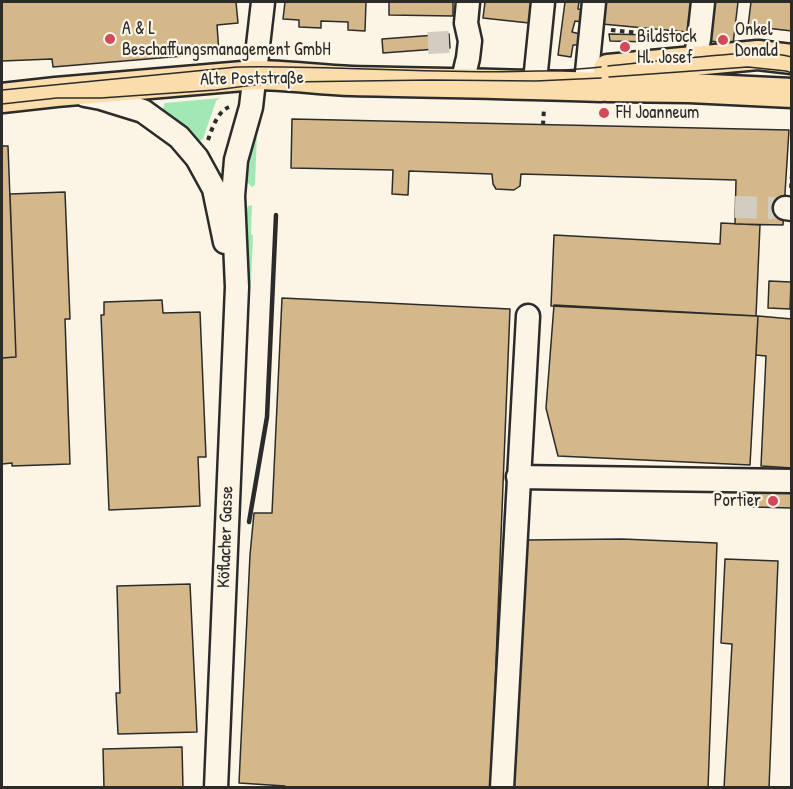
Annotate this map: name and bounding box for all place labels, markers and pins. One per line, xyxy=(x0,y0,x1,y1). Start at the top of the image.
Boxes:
place label: A & L Beschaffungsmanagement GmbH xyxy=(122,18,331,60)
place label: Onkel Donald xyxy=(735,19,778,62)
place label: Bildstock Hl. Josef xyxy=(637,26,697,68)
marker: A & L Beschaffungsmanagement GmbH xyxy=(103,32,117,46)
marker: Onkel Donald xyxy=(716,33,730,47)
marker: Bildstock Hl. Josef xyxy=(618,40,632,54)
place label: FH Joanneum xyxy=(616,102,699,124)
marker: FH Joanneum xyxy=(597,106,611,120)
place label: Portier xyxy=(714,490,761,512)
marker: Portier xyxy=(766,494,780,508)

